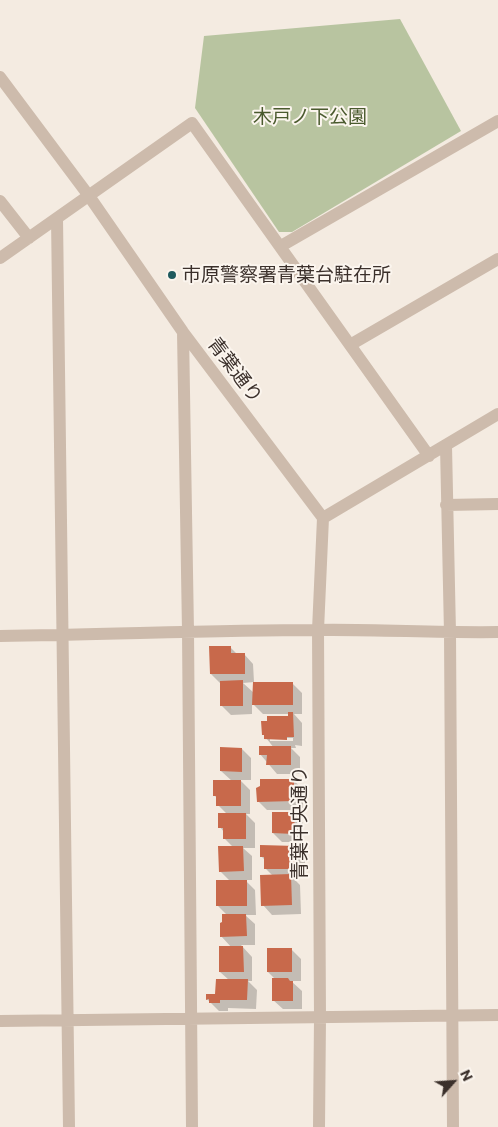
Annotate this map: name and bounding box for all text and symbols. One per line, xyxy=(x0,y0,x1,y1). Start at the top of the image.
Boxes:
park label: 木戸ノ下公園 xyxy=(253,106,367,128)
place label: 市原警察署青葉台駐在所 xyxy=(182,264,391,286)
marker: 市原警察署青葉台駐在所 xyxy=(166,269,178,281)
street label: 青葉通り xyxy=(203,333,267,407)
street label: 青葉中央通り xyxy=(289,766,311,880)
north arrow xyxy=(428,1057,478,1107)
text: N xyxy=(457,1067,477,1084)

